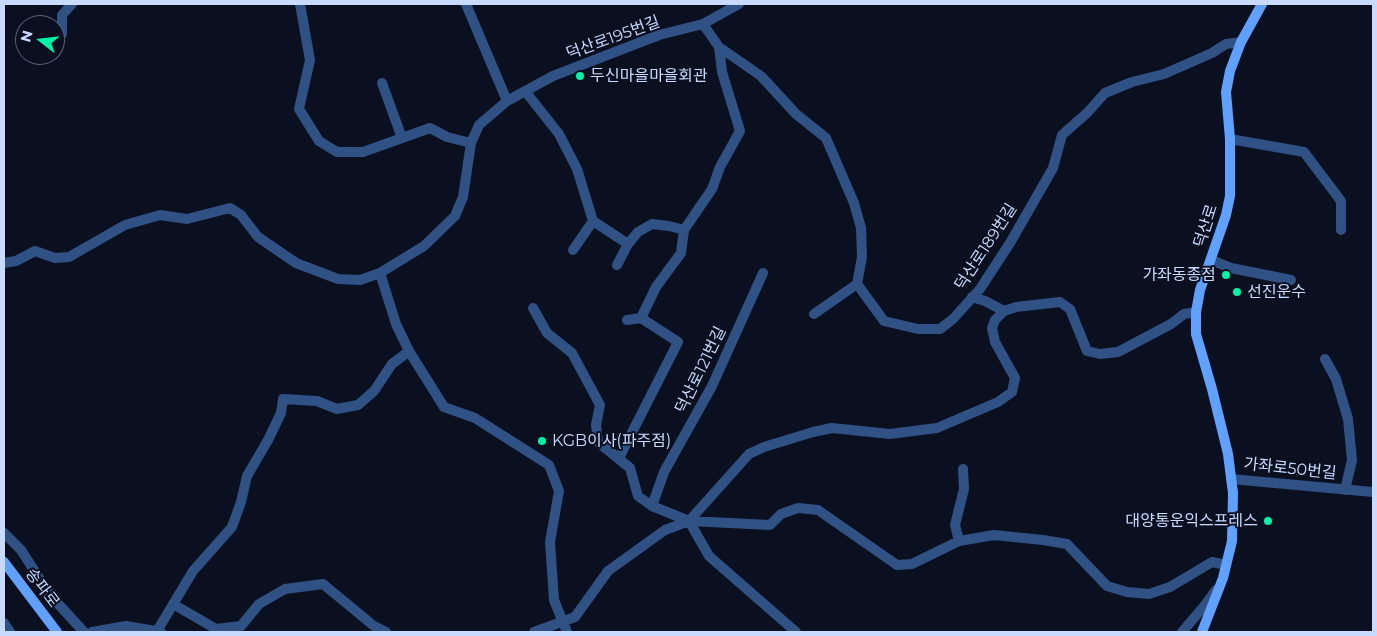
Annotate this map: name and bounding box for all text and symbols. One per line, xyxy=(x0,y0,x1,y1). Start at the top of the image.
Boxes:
street label: 덕산로195번길 xyxy=(564,12,662,64)
north arrow xyxy=(15,15,65,65)
text: N xyxy=(16,28,37,44)
place label: 두신마을마을회관 xyxy=(590,66,708,86)
marker: 두신마을마을회관 xyxy=(574,70,586,82)
street label: 덕산로189번길 xyxy=(951,200,1021,294)
street label: 덕산로 xyxy=(1190,202,1222,250)
place label: 가좌동종점 xyxy=(1142,265,1216,285)
marker: 가좌동종점 xyxy=(1220,269,1232,281)
place label: 선진운수 xyxy=(1247,282,1306,302)
marker: 선진운수 xyxy=(1231,286,1243,298)
street label: 덕산로121번길 xyxy=(672,323,730,417)
place label: KGB이사(파주점) xyxy=(552,431,671,451)
marker: KGB이사(파주점) xyxy=(536,435,548,447)
street label: 가좌로50번길 xyxy=(1243,455,1337,483)
place label: 대양통운익스프레스 xyxy=(1126,511,1258,531)
marker: 대양통운익스프레스 xyxy=(1262,515,1274,527)
street label: 송파로 xyxy=(21,565,63,611)

